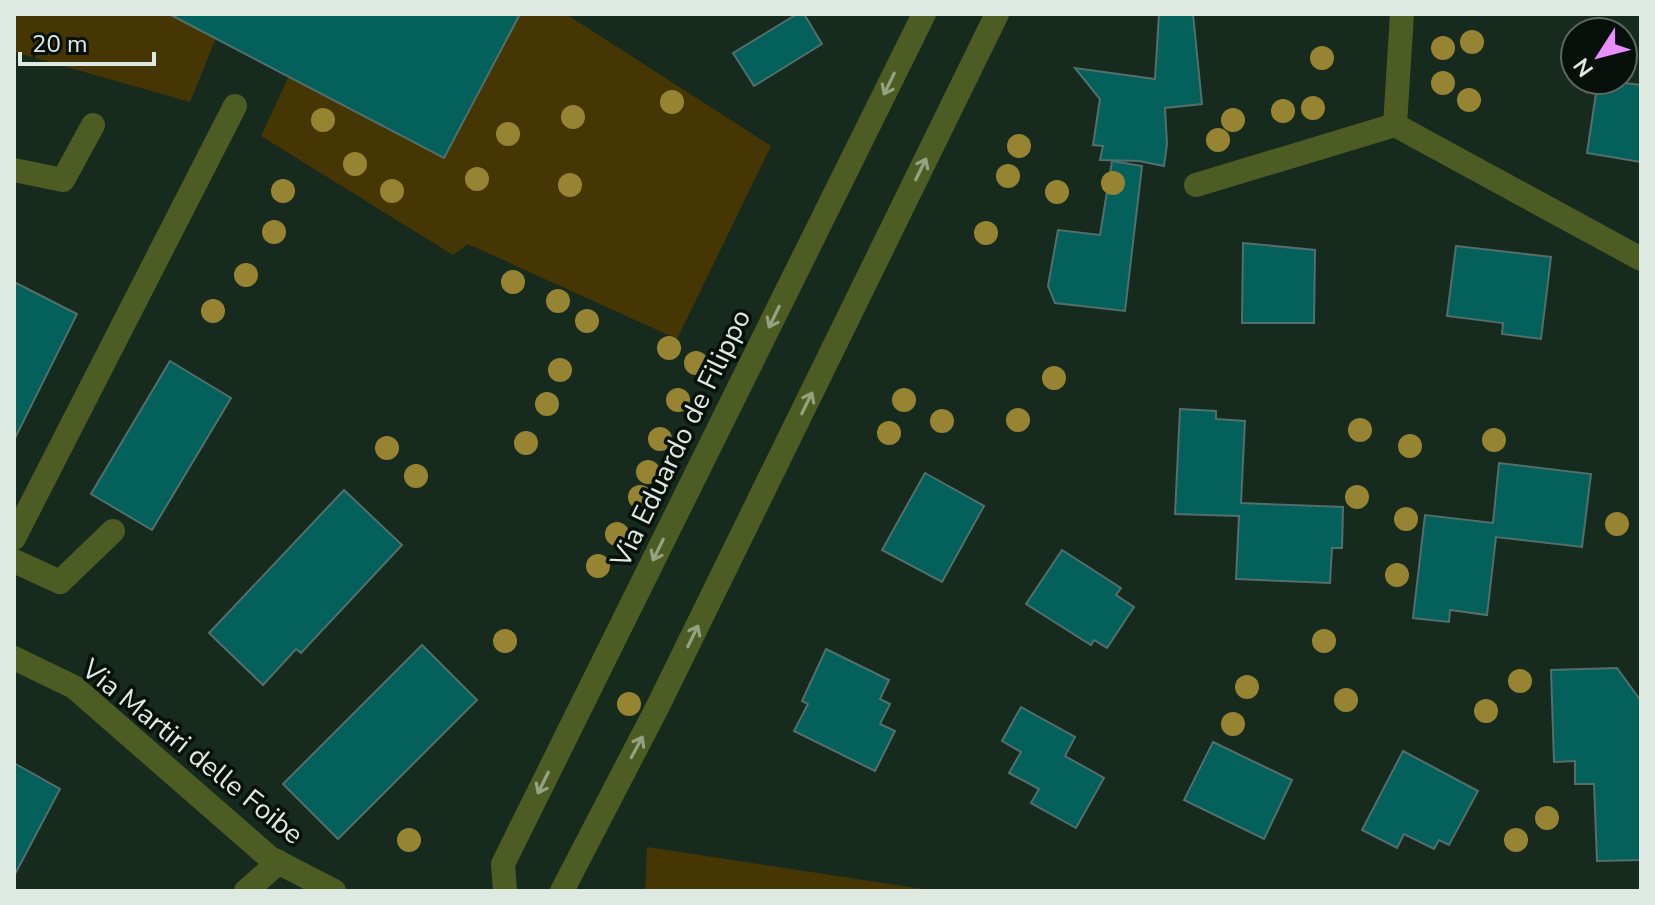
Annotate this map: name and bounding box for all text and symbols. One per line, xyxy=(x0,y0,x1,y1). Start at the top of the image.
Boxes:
scale bar xyxy=(20,16,154,66)
north arrow xyxy=(1559,16,1639,96)
text: 20 m xyxy=(32,28,88,60)
text: N xyxy=(1567,52,1601,83)
one-way arrow xyxy=(881,71,896,95)
one-way arrow xyxy=(914,158,930,182)
street label: Via Eduardo de Filippo xyxy=(601,303,760,575)
one-way arrow xyxy=(766,304,781,328)
one-way arrow xyxy=(800,391,815,415)
one-way arrow xyxy=(650,537,666,561)
one-way arrow xyxy=(686,625,701,649)
street label: Via Martiri delle Foibe xyxy=(73,650,311,853)
one-way arrow xyxy=(629,736,645,760)
one-way arrow xyxy=(535,770,550,794)

